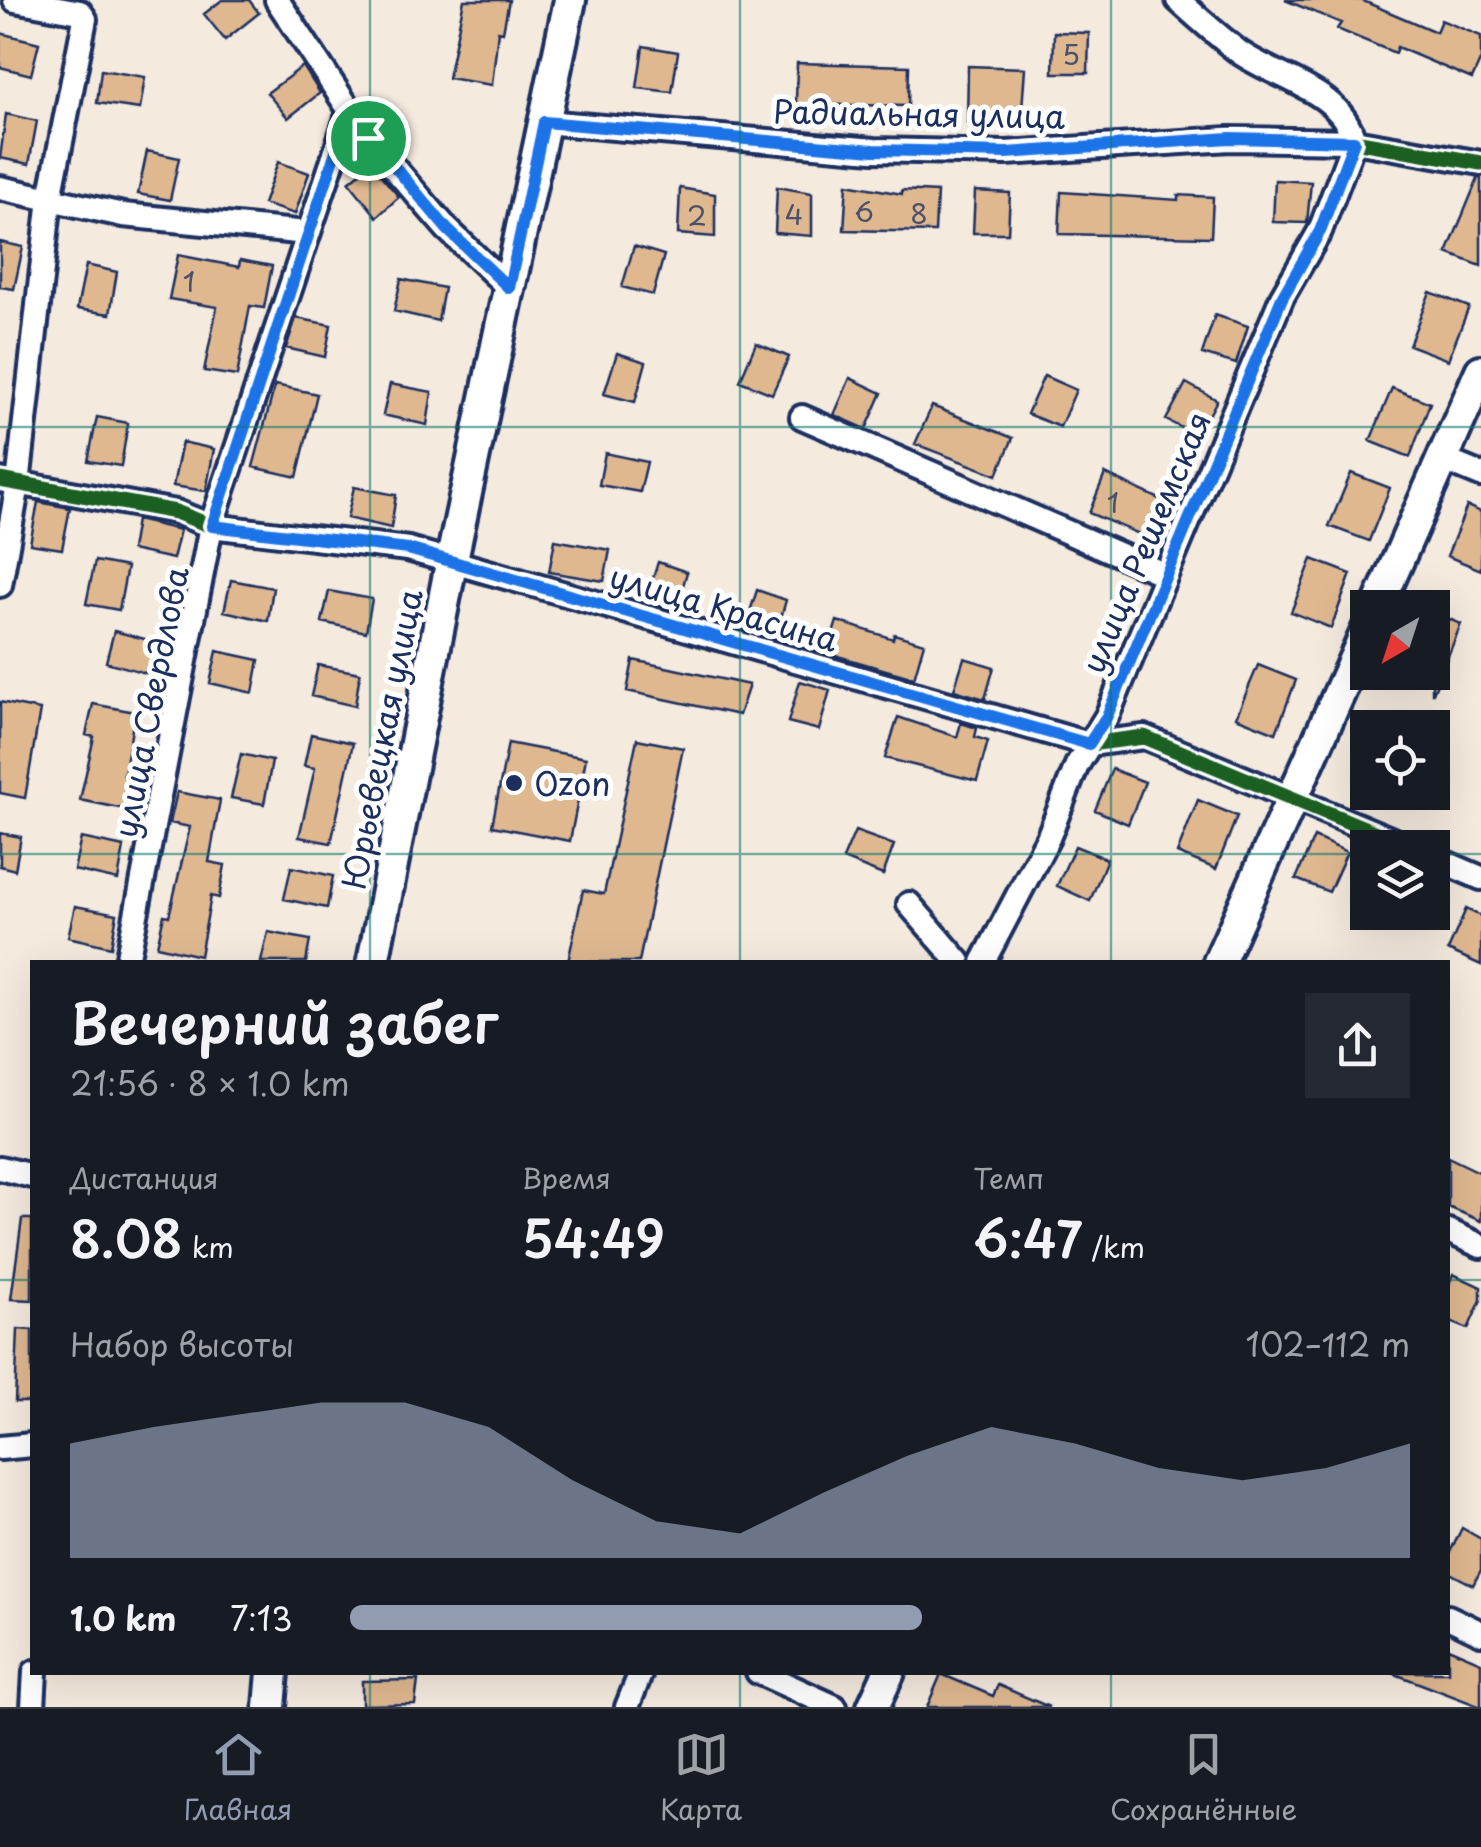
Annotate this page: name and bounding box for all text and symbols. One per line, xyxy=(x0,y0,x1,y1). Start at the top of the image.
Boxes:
house number: 5 xyxy=(1062,32,1080,75)
street label: Радиальная улица xyxy=(773,86,1065,140)
pin xyxy=(326,96,411,181)
icon: arrive xyxy=(341,111,396,166)
house number: 6 xyxy=(854,189,874,232)
house number: 8 xyxy=(910,191,928,234)
house number: 4 xyxy=(785,192,803,235)
house number: 2 xyxy=(687,193,707,236)
house number: 1 xyxy=(183,259,195,302)
street label: улица Решемская xyxy=(1068,404,1222,680)
house number: 1 xyxy=(1107,480,1119,523)
street label: улица Красина xyxy=(604,551,844,663)
street label: улица Свердлова xyxy=(100,562,200,841)
street label: Юрьевецкая улица xyxy=(328,585,434,893)
north arrow xyxy=(1350,590,1450,690)
map controls xyxy=(1350,590,1450,930)
button: locate xyxy=(1350,710,1450,810)
place label: Ozon xyxy=(534,759,611,807)
marker: Ozon xyxy=(503,772,525,794)
button: layers xyxy=(1350,830,1450,930)
text: Вечерний забег xyxy=(70,980,498,1063)
button: share xyxy=(1305,993,1410,1098)
text: 21:56 · 8 × 1.0 km xyxy=(70,1059,350,1107)
text: Дистанция xyxy=(70,1156,219,1199)
text: Время xyxy=(522,1156,611,1199)
text: Темп xyxy=(973,1156,1044,1199)
text: 8.08 xyxy=(70,1199,183,1275)
text: 54:49 xyxy=(522,1199,665,1275)
text: 6:47 xyxy=(973,1199,1082,1275)
text: km xyxy=(183,1225,234,1268)
text: /km xyxy=(1082,1225,1145,1268)
text: Набор высоты xyxy=(70,1320,294,1368)
text: 102–112 m xyxy=(1246,1320,1410,1368)
text: 1.0 km xyxy=(70,1594,176,1642)
text: 7:13 xyxy=(230,1594,292,1642)
tab: Главная xyxy=(184,1727,292,1830)
tab: Карта xyxy=(660,1727,742,1830)
tab: Сохранённые xyxy=(1110,1727,1297,1830)

